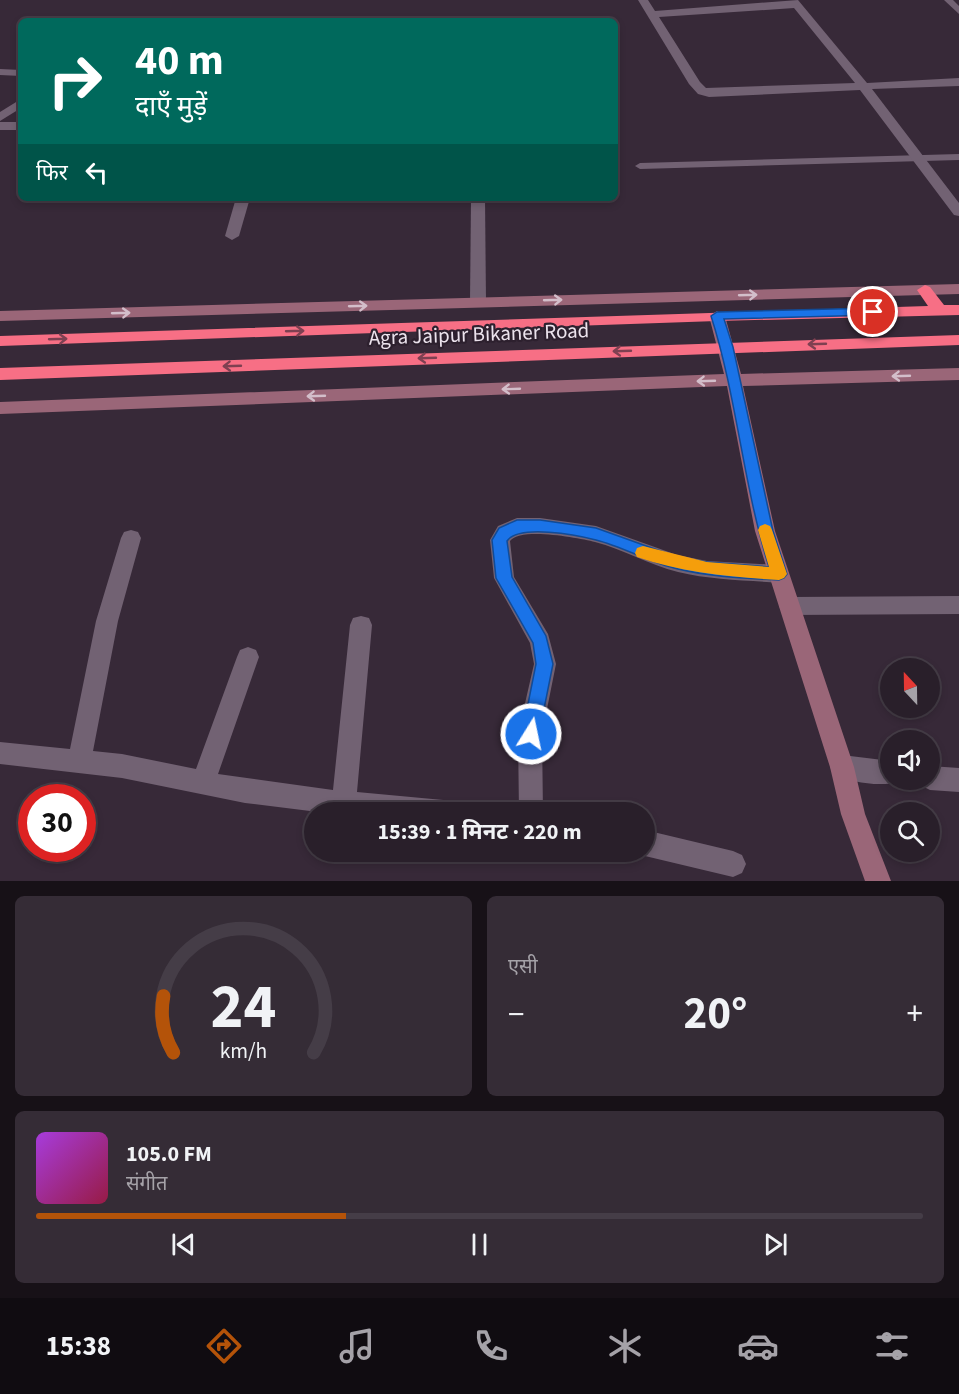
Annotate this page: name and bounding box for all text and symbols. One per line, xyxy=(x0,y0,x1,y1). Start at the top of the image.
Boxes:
text: 40 m xyxy=(135,31,224,91)
icon: right xyxy=(36,42,114,120)
text: दाएँ मुड़ें xyxy=(135,87,207,126)
icon: left xyxy=(80,156,113,189)
text: फिर xyxy=(36,157,68,189)
pin xyxy=(847,286,898,337)
one-way arrow xyxy=(738,289,758,300)
one-way arrow xyxy=(543,295,563,306)
icon: arrive xyxy=(856,295,889,328)
one-way arrow xyxy=(348,300,368,312)
one-way arrow xyxy=(111,307,131,318)
street label: Agra Jaipur Bikaner Road xyxy=(368,315,590,353)
one-way arrow xyxy=(285,325,305,336)
one-way arrow xyxy=(48,333,68,345)
one-way arrow xyxy=(807,339,827,350)
one-way arrow xyxy=(612,345,632,356)
one-way arrow xyxy=(417,353,437,364)
one-way arrow xyxy=(222,360,242,371)
one-way arrow xyxy=(891,370,911,382)
one-way arrow xyxy=(696,376,716,387)
one-way arrow xyxy=(501,383,521,394)
one-way arrow xyxy=(306,391,326,402)
north arrow xyxy=(880,658,940,718)
map controls xyxy=(880,658,940,862)
position arrow xyxy=(499,702,563,766)
button: sound xyxy=(880,730,940,790)
speed limit sign: 30 xyxy=(18,784,96,862)
button: search xyxy=(880,802,940,862)
text: 15:39 · 1 मिनट · 220 m xyxy=(377,816,582,848)
text: एसी xyxy=(508,953,538,981)
text: 24 xyxy=(211,963,276,1052)
text: 20° xyxy=(684,982,747,1046)
text: − xyxy=(508,991,524,1038)
text: + xyxy=(907,991,923,1038)
text: km/h xyxy=(220,1036,267,1067)
text: 105.0 FM xyxy=(126,1138,212,1170)
text: संगीत xyxy=(126,1170,167,1198)
icon: previous xyxy=(167,1228,200,1261)
icon: pause xyxy=(463,1228,496,1261)
icon: next xyxy=(759,1228,792,1261)
icon: directions xyxy=(203,1325,245,1367)
icon: music xyxy=(336,1325,378,1367)
icon: phone xyxy=(470,1325,512,1367)
icon: climate xyxy=(604,1325,646,1367)
icon: car xyxy=(737,1325,779,1367)
icon: filters xyxy=(871,1325,913,1367)
text: 15:38 xyxy=(46,1327,111,1366)

